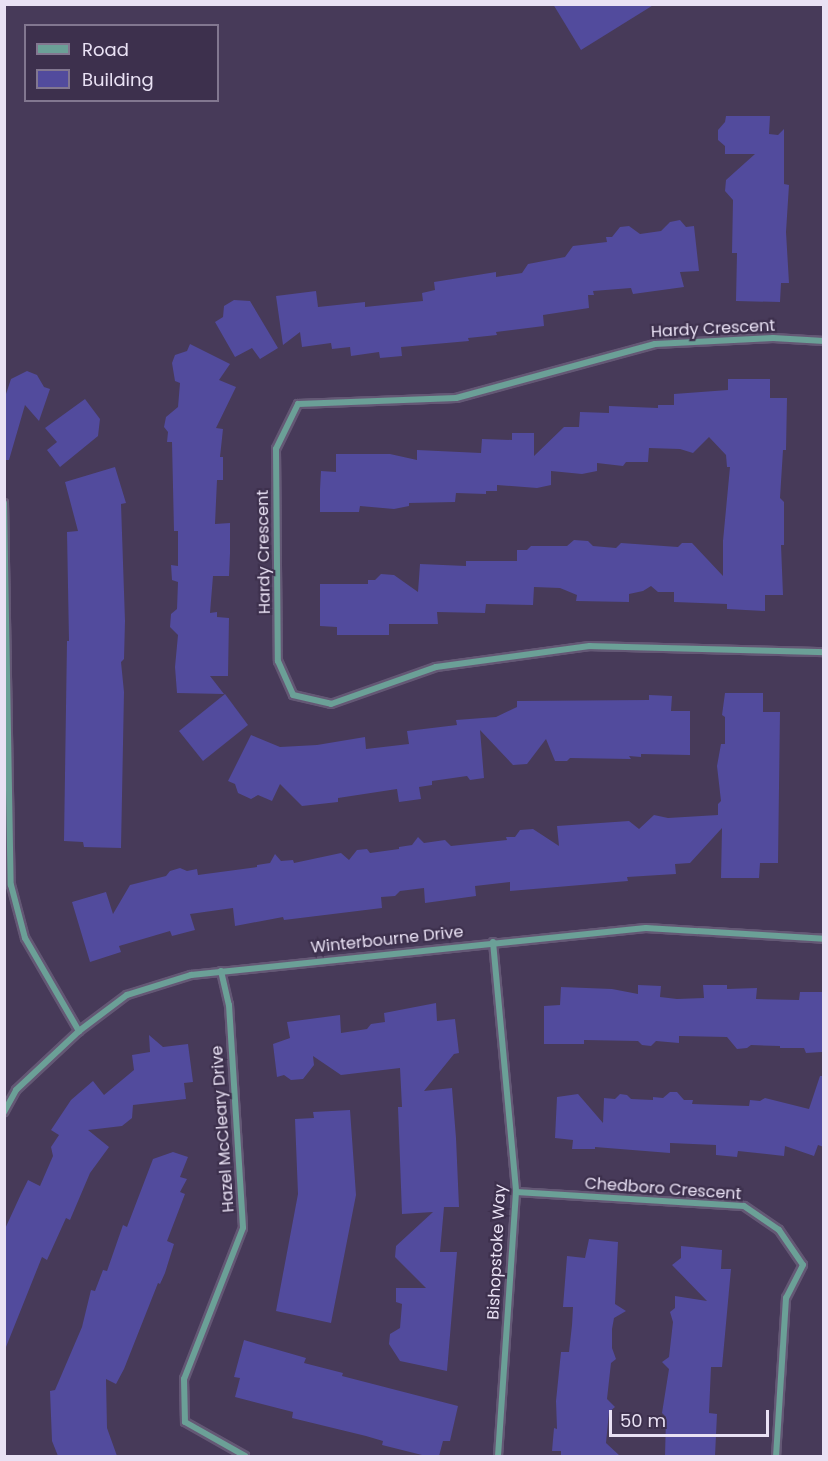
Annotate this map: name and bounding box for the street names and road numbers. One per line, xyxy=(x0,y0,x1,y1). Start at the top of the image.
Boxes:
street label: Hardy Crescent xyxy=(650,316,776,342)
street label: Hardy Crescent xyxy=(253,490,275,614)
street label: Winterbourne Drive xyxy=(310,922,464,958)
street label: Hazel McCleary Drive xyxy=(208,1045,238,1213)
street label: Chedboro Crescent xyxy=(584,1174,742,1204)
street label: Bishopstoke Way xyxy=(484,1184,510,1320)

